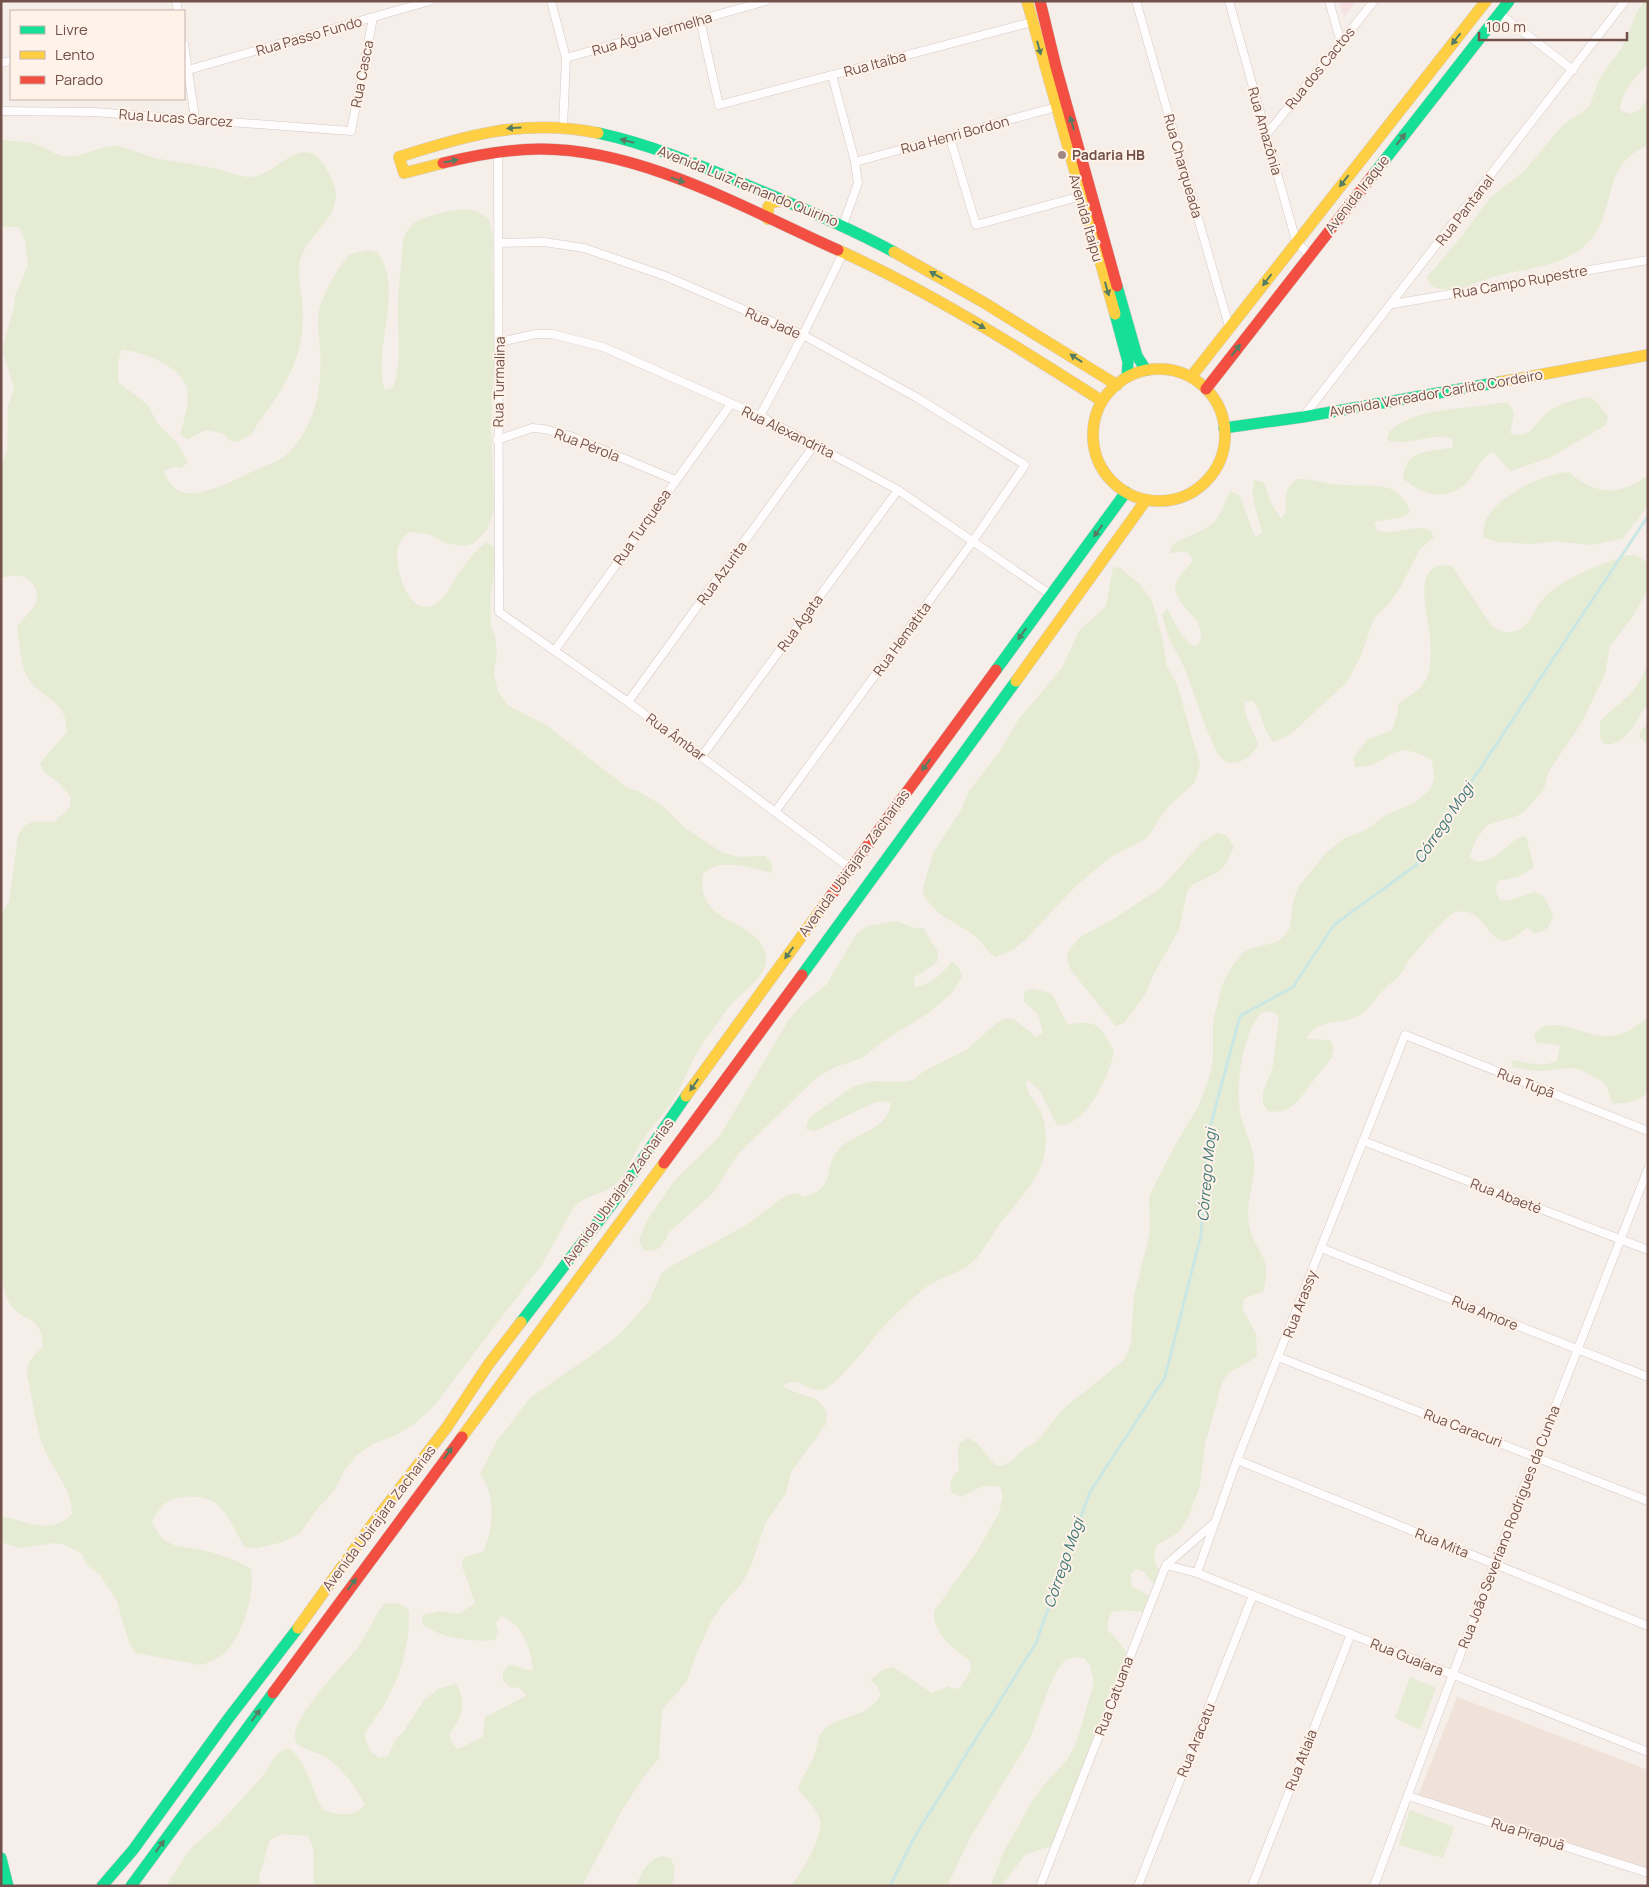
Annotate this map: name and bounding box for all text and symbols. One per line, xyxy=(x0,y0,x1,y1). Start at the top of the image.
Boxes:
street label: Rua Água Vermelha xyxy=(590,7,714,60)
legend xyxy=(10,10,185,100)
scale bar xyxy=(1479,10,1626,42)
street label: Rua Passo Fundo xyxy=(254,11,364,60)
text: 100 m xyxy=(1486,16,1526,37)
text: Livre xyxy=(55,19,88,40)
street label: Rua dos Cactos xyxy=(1281,23,1359,113)
one-way arrow xyxy=(1450,33,1461,46)
street label: Rua Casca xyxy=(346,39,377,109)
one-way arrow xyxy=(1035,41,1043,56)
text: Lento xyxy=(55,44,95,65)
street label: Rua Itaíba xyxy=(842,46,908,81)
text: Parado xyxy=(55,69,103,90)
street label: Rua Amazônia xyxy=(1244,85,1287,177)
street label: Rua Lucas Garcez xyxy=(118,104,234,131)
street label: Rua Henri Bordon xyxy=(899,111,1011,158)
street label: Rua Charqueada xyxy=(1160,112,1207,220)
one-way arrow xyxy=(1067,115,1075,130)
one-way arrow xyxy=(506,124,522,132)
one-way arrow xyxy=(1395,133,1406,146)
one-way arrow xyxy=(620,137,635,145)
street label: Avenida Luiz Fernando Quirino xyxy=(655,141,841,230)
place label: Padaria HB xyxy=(1072,145,1145,164)
marker: Padaria HB xyxy=(1056,149,1068,161)
street label: Avenida Iraque xyxy=(1320,151,1393,237)
one-way arrow xyxy=(444,157,460,165)
street label: Rua Pantanal xyxy=(1431,170,1498,249)
street label: Avenida Itaipu xyxy=(1065,172,1108,264)
one-way arrow xyxy=(1339,174,1350,187)
one-way arrow xyxy=(671,177,686,184)
street label: Rua Campo Rupestre xyxy=(1451,260,1589,303)
one-way arrow xyxy=(929,271,943,280)
one-way arrow xyxy=(1261,273,1272,286)
one-way arrow xyxy=(1103,282,1111,297)
street label: Rua Jade xyxy=(743,302,804,343)
one-way arrow xyxy=(972,320,985,329)
street label: Rua Turmalina xyxy=(488,336,509,428)
one-way arrow xyxy=(1231,343,1241,357)
one-way arrow xyxy=(1069,353,1082,363)
street label: Avenida Vereador Carlito Cordeiro xyxy=(1328,364,1544,421)
street label: Rua Alexandrita xyxy=(739,401,838,462)
street label: Rua Pérola xyxy=(552,423,623,466)
street label: Rua Turquesa xyxy=(608,485,675,568)
one-way arrow xyxy=(1092,524,1103,537)
street label: Rua Azurita xyxy=(692,537,751,608)
street label: Rua Ágata xyxy=(772,590,827,655)
street label: Rua Hematita xyxy=(868,598,935,680)
one-way arrow xyxy=(1017,627,1027,641)
street label: Rua Âmbar xyxy=(643,708,710,765)
one-way arrow xyxy=(920,758,931,771)
water label: Córrego Mogi xyxy=(1409,776,1480,867)
street label: Avenida Ubirajara Zacharias xyxy=(794,785,914,940)
one-way arrow xyxy=(783,946,794,959)
street label: Rua Tupã xyxy=(1495,1063,1557,1102)
one-way arrow xyxy=(689,1078,699,1092)
street label: Avenida Ubirajara Zacharias xyxy=(558,1114,678,1269)
water label: Córrego Mogi xyxy=(1192,1125,1221,1223)
street label: Rua Abaeté xyxy=(1468,1173,1544,1218)
street label: Rua Arassy xyxy=(1278,1267,1321,1340)
street label: Rua Amore xyxy=(1449,1291,1521,1334)
street label: Rua João Severiano Rodrigues da Cunha xyxy=(1453,1403,1564,1651)
street label: Rua Caracuri xyxy=(1421,1404,1505,1451)
street label: Avenida Ubirajara Zacharias xyxy=(318,1441,440,1594)
one-way arrow xyxy=(443,1446,453,1460)
water label: Córrego Mogi xyxy=(1038,1513,1090,1611)
street label: Rua Mita xyxy=(1413,1523,1472,1562)
one-way arrow xyxy=(347,1577,357,1591)
street label: Rua Guaíara xyxy=(1368,1633,1447,1680)
street label: Rua Catuana xyxy=(1090,1654,1137,1738)
street label: Rua Aracatu xyxy=(1172,1700,1219,1780)
one-way arrow xyxy=(251,1708,261,1722)
street label: Rua Atiaia xyxy=(1280,1727,1321,1793)
street label: Rua Pirapuã xyxy=(1489,1813,1567,1854)
one-way arrow xyxy=(155,1839,165,1853)

